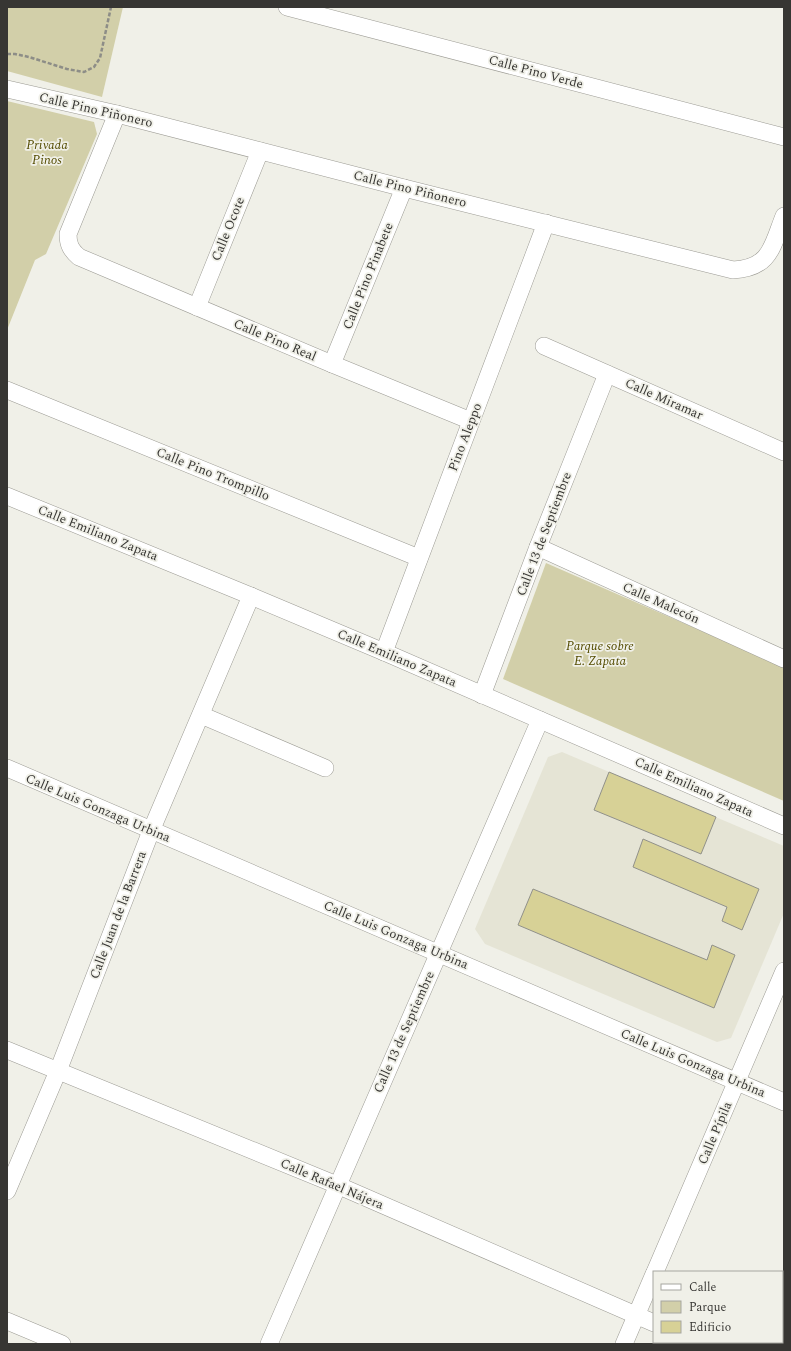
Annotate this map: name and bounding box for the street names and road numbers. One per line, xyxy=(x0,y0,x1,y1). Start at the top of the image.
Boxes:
street label: Calle Pino Verde xyxy=(487,50,585,94)
street label: Calle Pino Piñonero xyxy=(37,87,155,133)
street label: Calle Pino Piñonero xyxy=(351,165,469,213)
street label: Calle Ocote xyxy=(206,194,250,264)
street label: Calle Pino Pinabete xyxy=(337,219,399,333)
street label: Calle Pino Real xyxy=(231,314,320,367)
street label: Calle Miramar xyxy=(622,373,706,425)
street label: Pino Aleppo xyxy=(443,400,487,474)
street label: Calle Pino Trompillo xyxy=(153,442,273,506)
street label: Calle 13 de Septiembre xyxy=(511,469,577,599)
street label: Calle Emiliano Zapata xyxy=(35,500,162,567)
street label: Calle Malecón xyxy=(619,577,703,629)
street label: Calle Emiliano Zapata xyxy=(334,624,460,692)
street label: Calle Emiliano Zapata xyxy=(631,752,757,822)
street label: Calle Luis Gonzaga Urbina xyxy=(22,768,174,848)
street label: Calle Juan de la Barrera xyxy=(84,847,152,982)
street label: Calle Luis Gonzaga Urbina xyxy=(320,895,472,975)
street label: Calle 13 de Septiembre xyxy=(368,968,440,1096)
street label: Calle Luis Gonzaga Urbina xyxy=(617,1023,769,1103)
street label: Calle Pípila xyxy=(693,1098,738,1168)
street label: Calle Rafael Nájera xyxy=(277,1153,387,1215)

